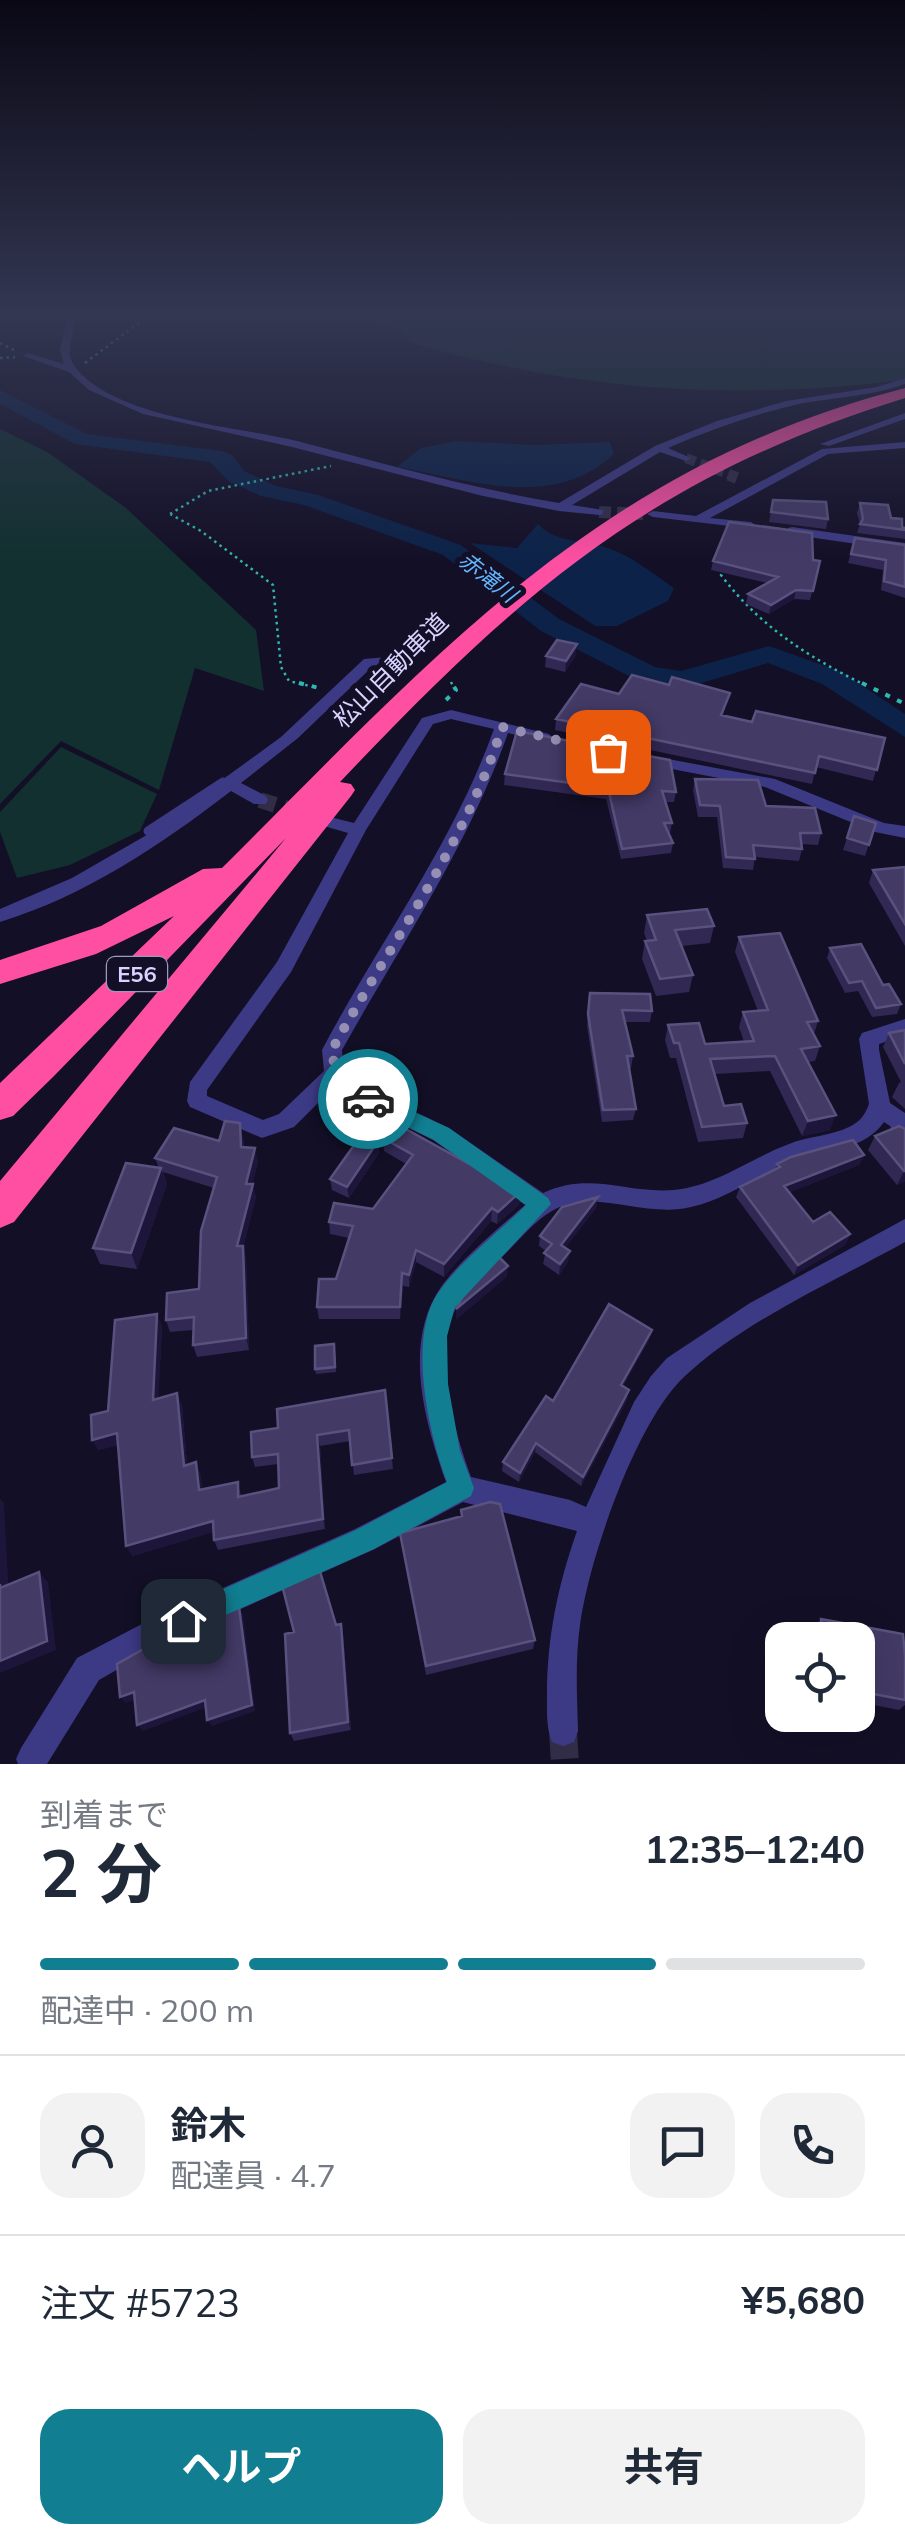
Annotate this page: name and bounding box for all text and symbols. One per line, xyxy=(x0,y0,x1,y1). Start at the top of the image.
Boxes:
water label: 赤滝川 xyxy=(453,546,524,610)
street label: 松山自動車道 xyxy=(326,606,454,734)
pin xyxy=(566,710,651,795)
icon: bag xyxy=(581,725,636,780)
road number: E56 xyxy=(107,957,167,991)
courier xyxy=(318,1049,418,1149)
icon: car xyxy=(341,1072,396,1127)
pin xyxy=(141,1579,226,1664)
icon: home xyxy=(156,1594,211,1649)
map controls xyxy=(765,1622,875,1732)
button: locate xyxy=(765,1622,875,1732)
text: 到着まで xyxy=(40,1794,168,1834)
text: 12:35–12:40 xyxy=(645,1825,865,1873)
text: 2 分 xyxy=(40,1832,162,1913)
text: 配達中 · 200 m xyxy=(40,1990,254,2030)
button: person xyxy=(40,2093,145,2198)
button: chat xyxy=(630,2093,735,2198)
button: phone xyxy=(760,2093,865,2198)
text: 鈴木 xyxy=(170,2101,246,2149)
text: 配達員 · 4.7 xyxy=(170,2155,336,2195)
text: ¥5,680 xyxy=(742,2276,865,2324)
text: 注文 #5723 xyxy=(40,2279,240,2327)
button: ヘルプ xyxy=(40,2409,443,2524)
button: 共有 xyxy=(463,2409,865,2524)

